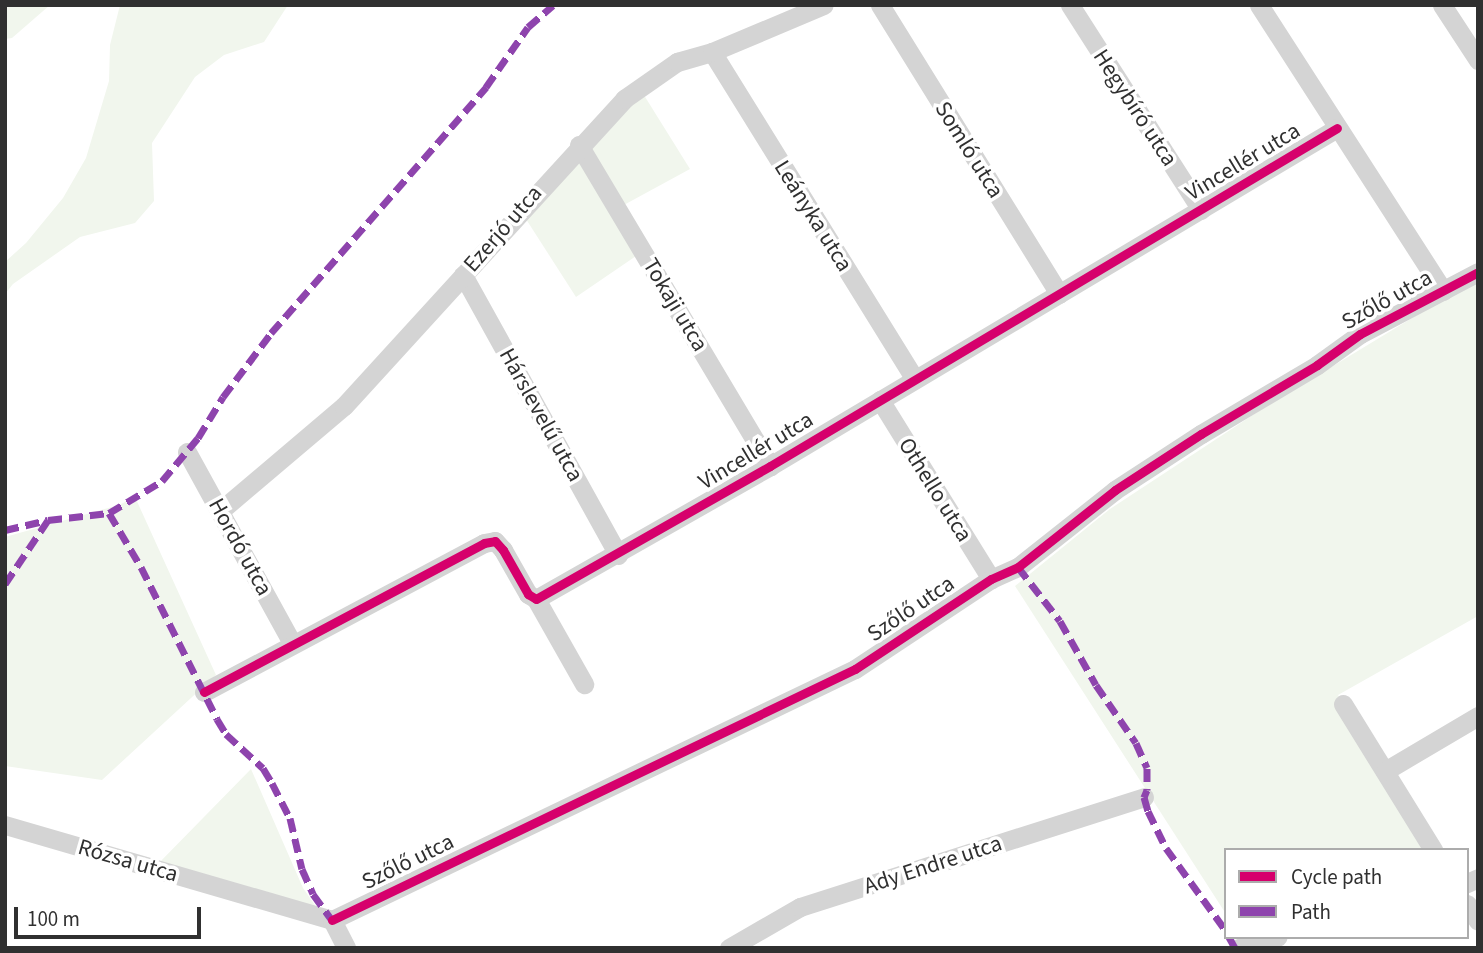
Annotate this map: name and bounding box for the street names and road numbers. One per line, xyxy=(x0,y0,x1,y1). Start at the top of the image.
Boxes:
street label: Hegybíró utca xyxy=(1087,44,1183,172)
street label: Somló utca xyxy=(929,97,1009,203)
street label: Vincellér utca xyxy=(1181,117,1305,207)
street label: Leányka utca xyxy=(768,155,858,277)
street label: Ezerjó utca xyxy=(458,180,548,278)
street label: Tokaji utca xyxy=(636,253,714,357)
street label: Szőlő utca xyxy=(1337,264,1437,336)
street label: Hárslevelű utca xyxy=(493,343,589,487)
street label: Vincellér utca xyxy=(694,406,818,496)
street label: Othello utca xyxy=(892,433,978,547)
street label: Hordó utca xyxy=(202,494,278,600)
street label: Szőlő utca xyxy=(862,570,960,648)
street label: Szőlő utca xyxy=(357,828,459,896)
street label: Ady Endre utca xyxy=(860,830,1006,900)
street label: Rózsa utca xyxy=(75,834,181,888)

